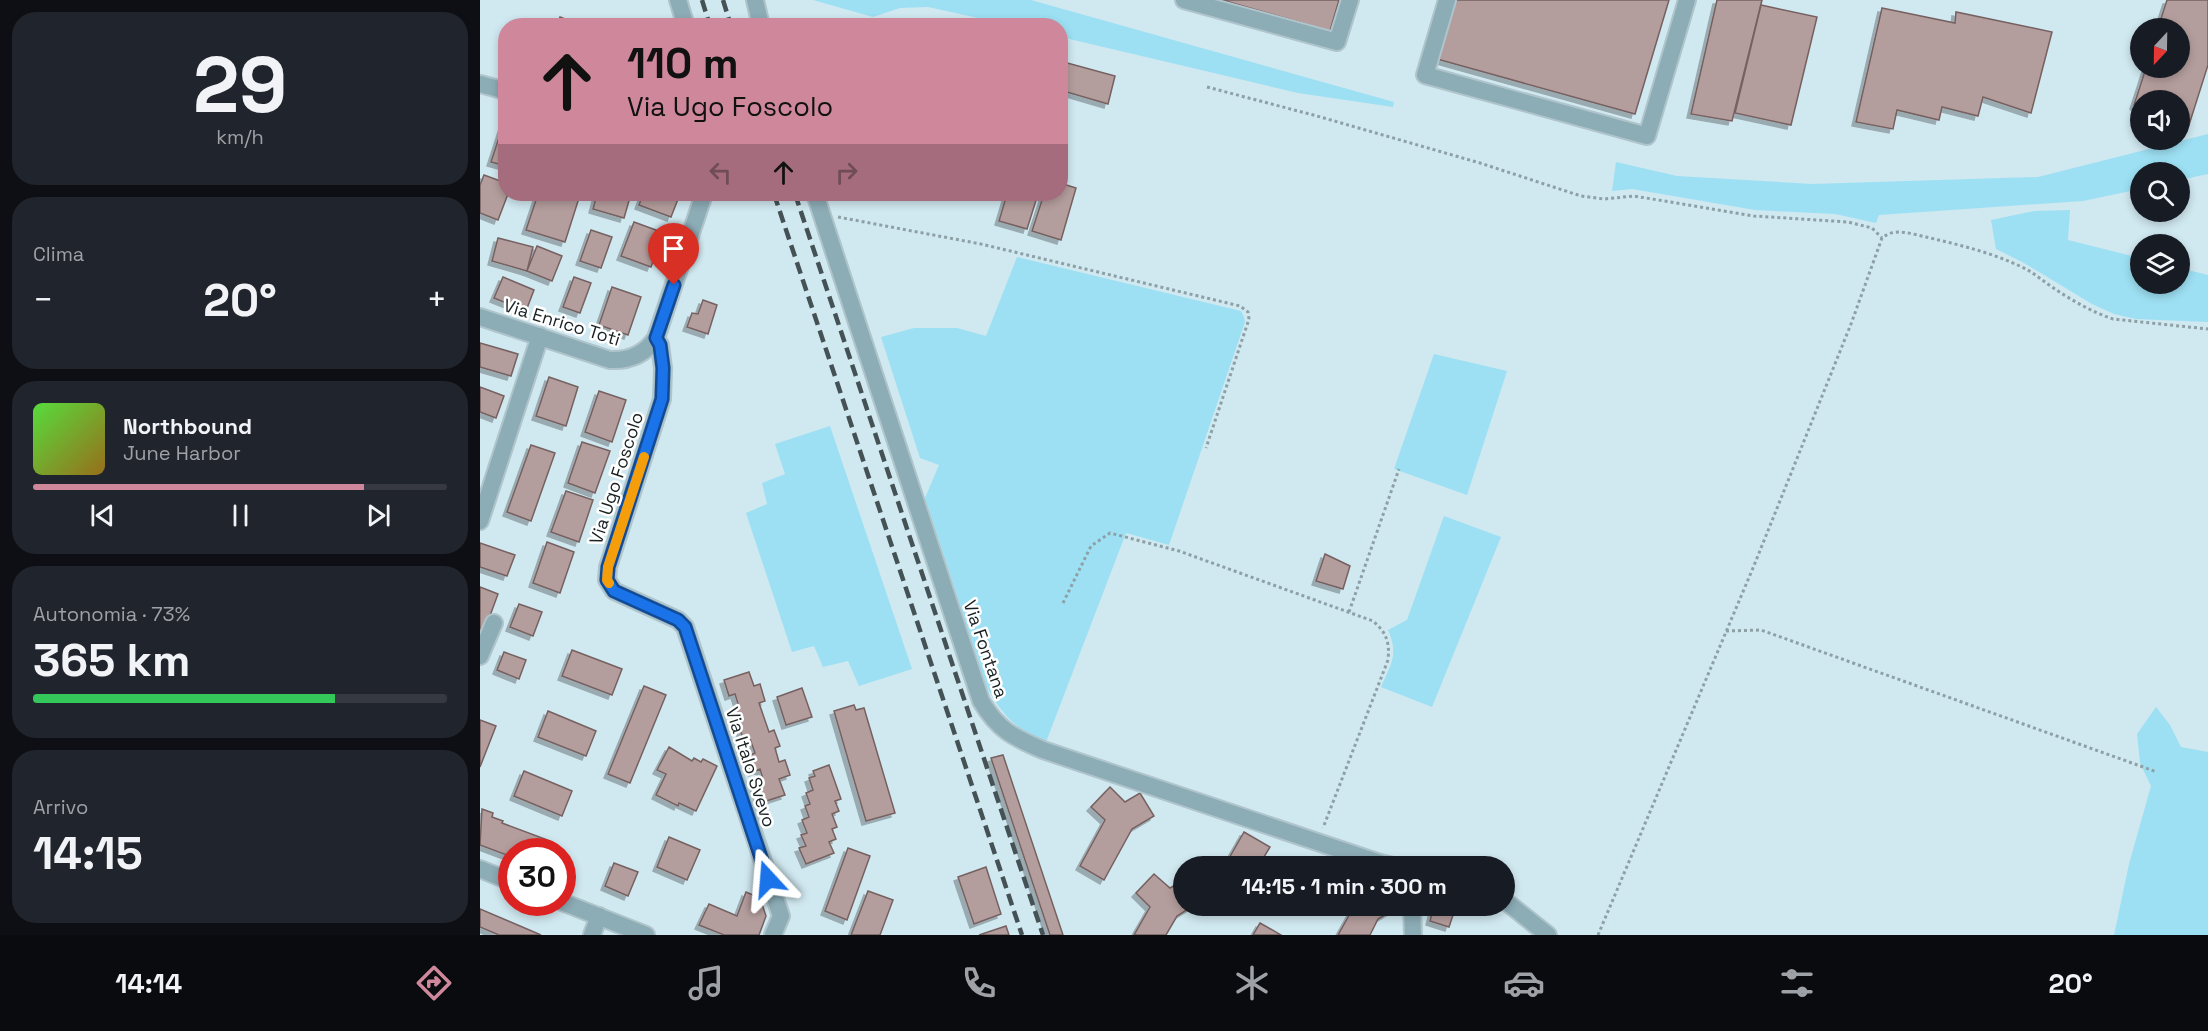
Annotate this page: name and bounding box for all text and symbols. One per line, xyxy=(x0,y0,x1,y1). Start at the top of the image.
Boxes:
north arrow xyxy=(2130,18,2190,78)
map controls xyxy=(2130,18,2190,294)
text: 29 xyxy=(193,35,287,135)
text: 110 m xyxy=(627,37,739,90)
icon: ahead xyxy=(528,42,606,120)
text: Via Ugo Foscolo xyxy=(627,89,833,124)
button: sound xyxy=(2130,90,2190,150)
text: km/h xyxy=(216,124,264,150)
icon: left xyxy=(704,156,737,189)
icon: ahead xyxy=(767,156,800,189)
icon: right xyxy=(830,156,863,189)
button: search xyxy=(2130,162,2190,222)
pin xyxy=(648,223,699,285)
icon: arrive xyxy=(657,232,690,265)
button: layers xyxy=(2130,234,2190,294)
text: Clima xyxy=(33,241,84,267)
text: 20° xyxy=(203,272,277,329)
text: − xyxy=(33,279,53,321)
text: + xyxy=(427,279,447,321)
street label: Via Enrico Toti xyxy=(501,293,623,351)
street label: Via Ugo Foscolo xyxy=(584,409,648,547)
text: Northbound xyxy=(123,412,252,440)
text: June Harbor xyxy=(123,440,241,466)
icon: previous xyxy=(86,499,119,532)
icon: pause xyxy=(224,499,257,532)
icon: next xyxy=(362,499,395,532)
street label: Via Fontana xyxy=(959,597,1013,701)
text: Autonomia · 73% xyxy=(33,601,190,627)
text: 365 km xyxy=(33,632,190,689)
street label: Via Italo Svevo xyxy=(721,704,781,830)
text: Arrivo xyxy=(33,794,88,820)
text: 14:15 xyxy=(33,825,143,882)
speed limit sign: 30 xyxy=(498,838,576,916)
position arrow xyxy=(736,847,800,911)
text: 14:15 · 1 min · 300 m xyxy=(1241,872,1447,900)
icon: directions xyxy=(413,962,455,1004)
icon: music xyxy=(685,962,727,1004)
icon: phone xyxy=(958,962,1000,1004)
icon: climate xyxy=(1231,962,1273,1004)
icon: car xyxy=(1503,962,1545,1004)
icon: filters xyxy=(1776,962,1818,1004)
text: 14:14 xyxy=(115,966,182,1001)
text: 20° xyxy=(2049,966,2093,1001)

